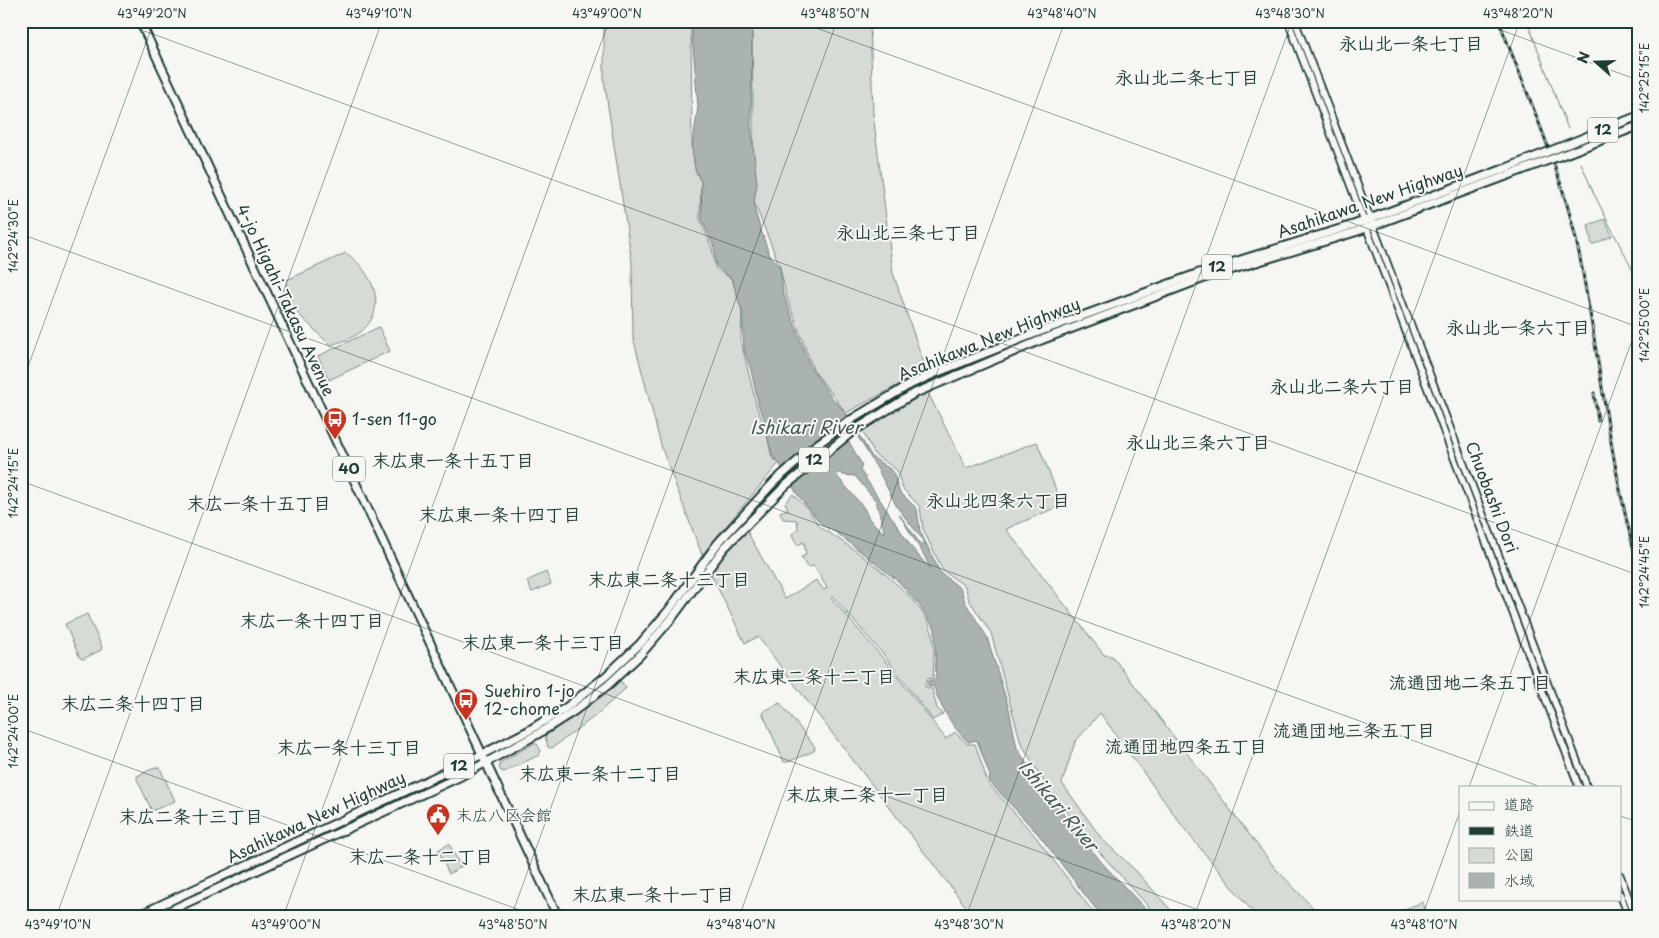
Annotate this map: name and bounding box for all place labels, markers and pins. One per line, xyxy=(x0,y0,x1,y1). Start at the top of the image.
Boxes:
bus stop icon: 1-sen 11-go xyxy=(322,406,348,440)
place label: 1-sen 11-go xyxy=(352,406,437,430)
place label: Suehiro 1-jo 12-chome xyxy=(484,678,575,720)
bus stop icon: Suehiro 1-jo 12-chome xyxy=(453,687,479,721)
public building icon: 末広八区会館 xyxy=(425,802,451,836)
place label: 末広八区会館 xyxy=(456,802,552,826)

